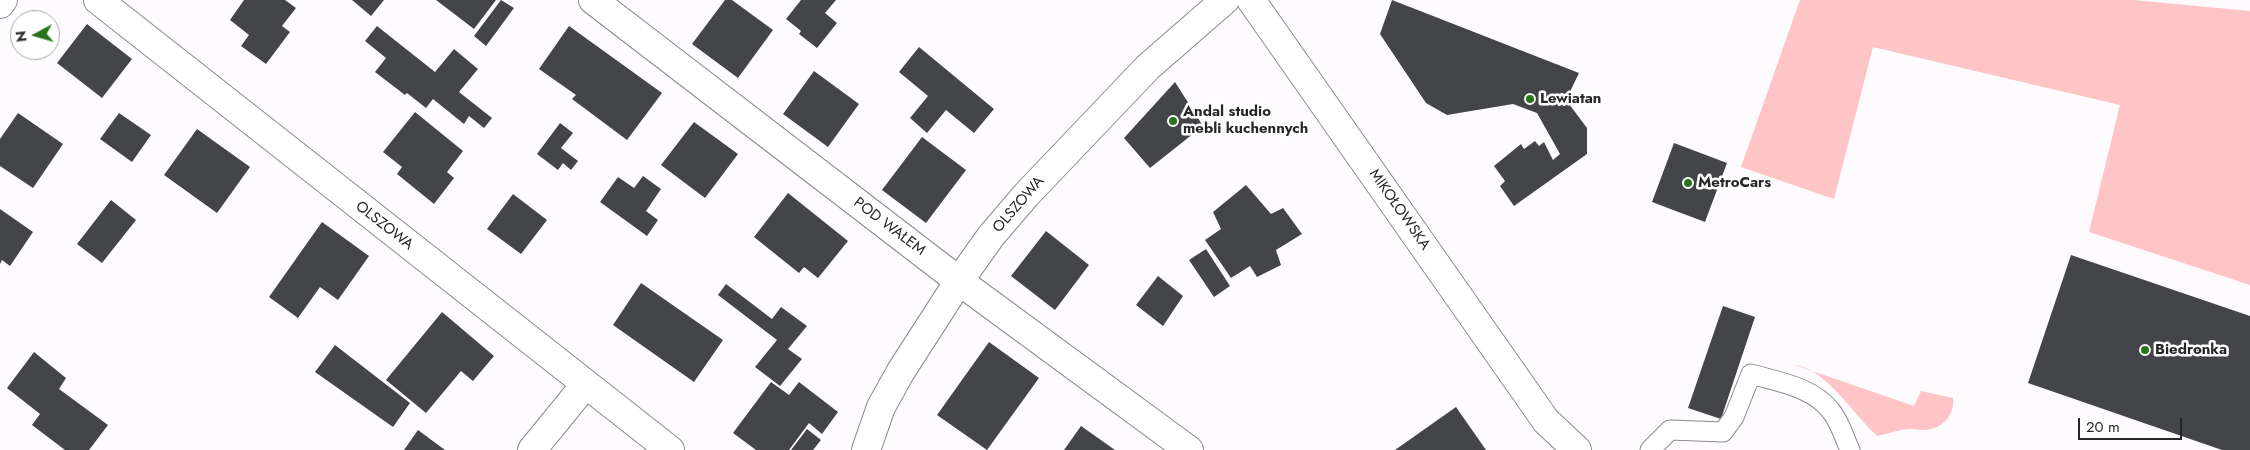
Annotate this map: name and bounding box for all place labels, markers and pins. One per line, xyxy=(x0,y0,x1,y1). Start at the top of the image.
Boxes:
place label: Lewiatan xyxy=(1540,90,1601,108)
marker: Lewiatan xyxy=(1524,93,1536,105)
place label: Andal studio mebli kuchennych xyxy=(1183,103,1308,138)
marker: Andal studio mebli kuchennych xyxy=(1167,115,1179,127)
place label: MetroCars xyxy=(1698,174,1771,192)
marker: MetroCars xyxy=(1682,177,1694,189)
place label: Biedronka xyxy=(2155,341,2227,359)
marker: Biedronka xyxy=(2139,344,2151,356)

